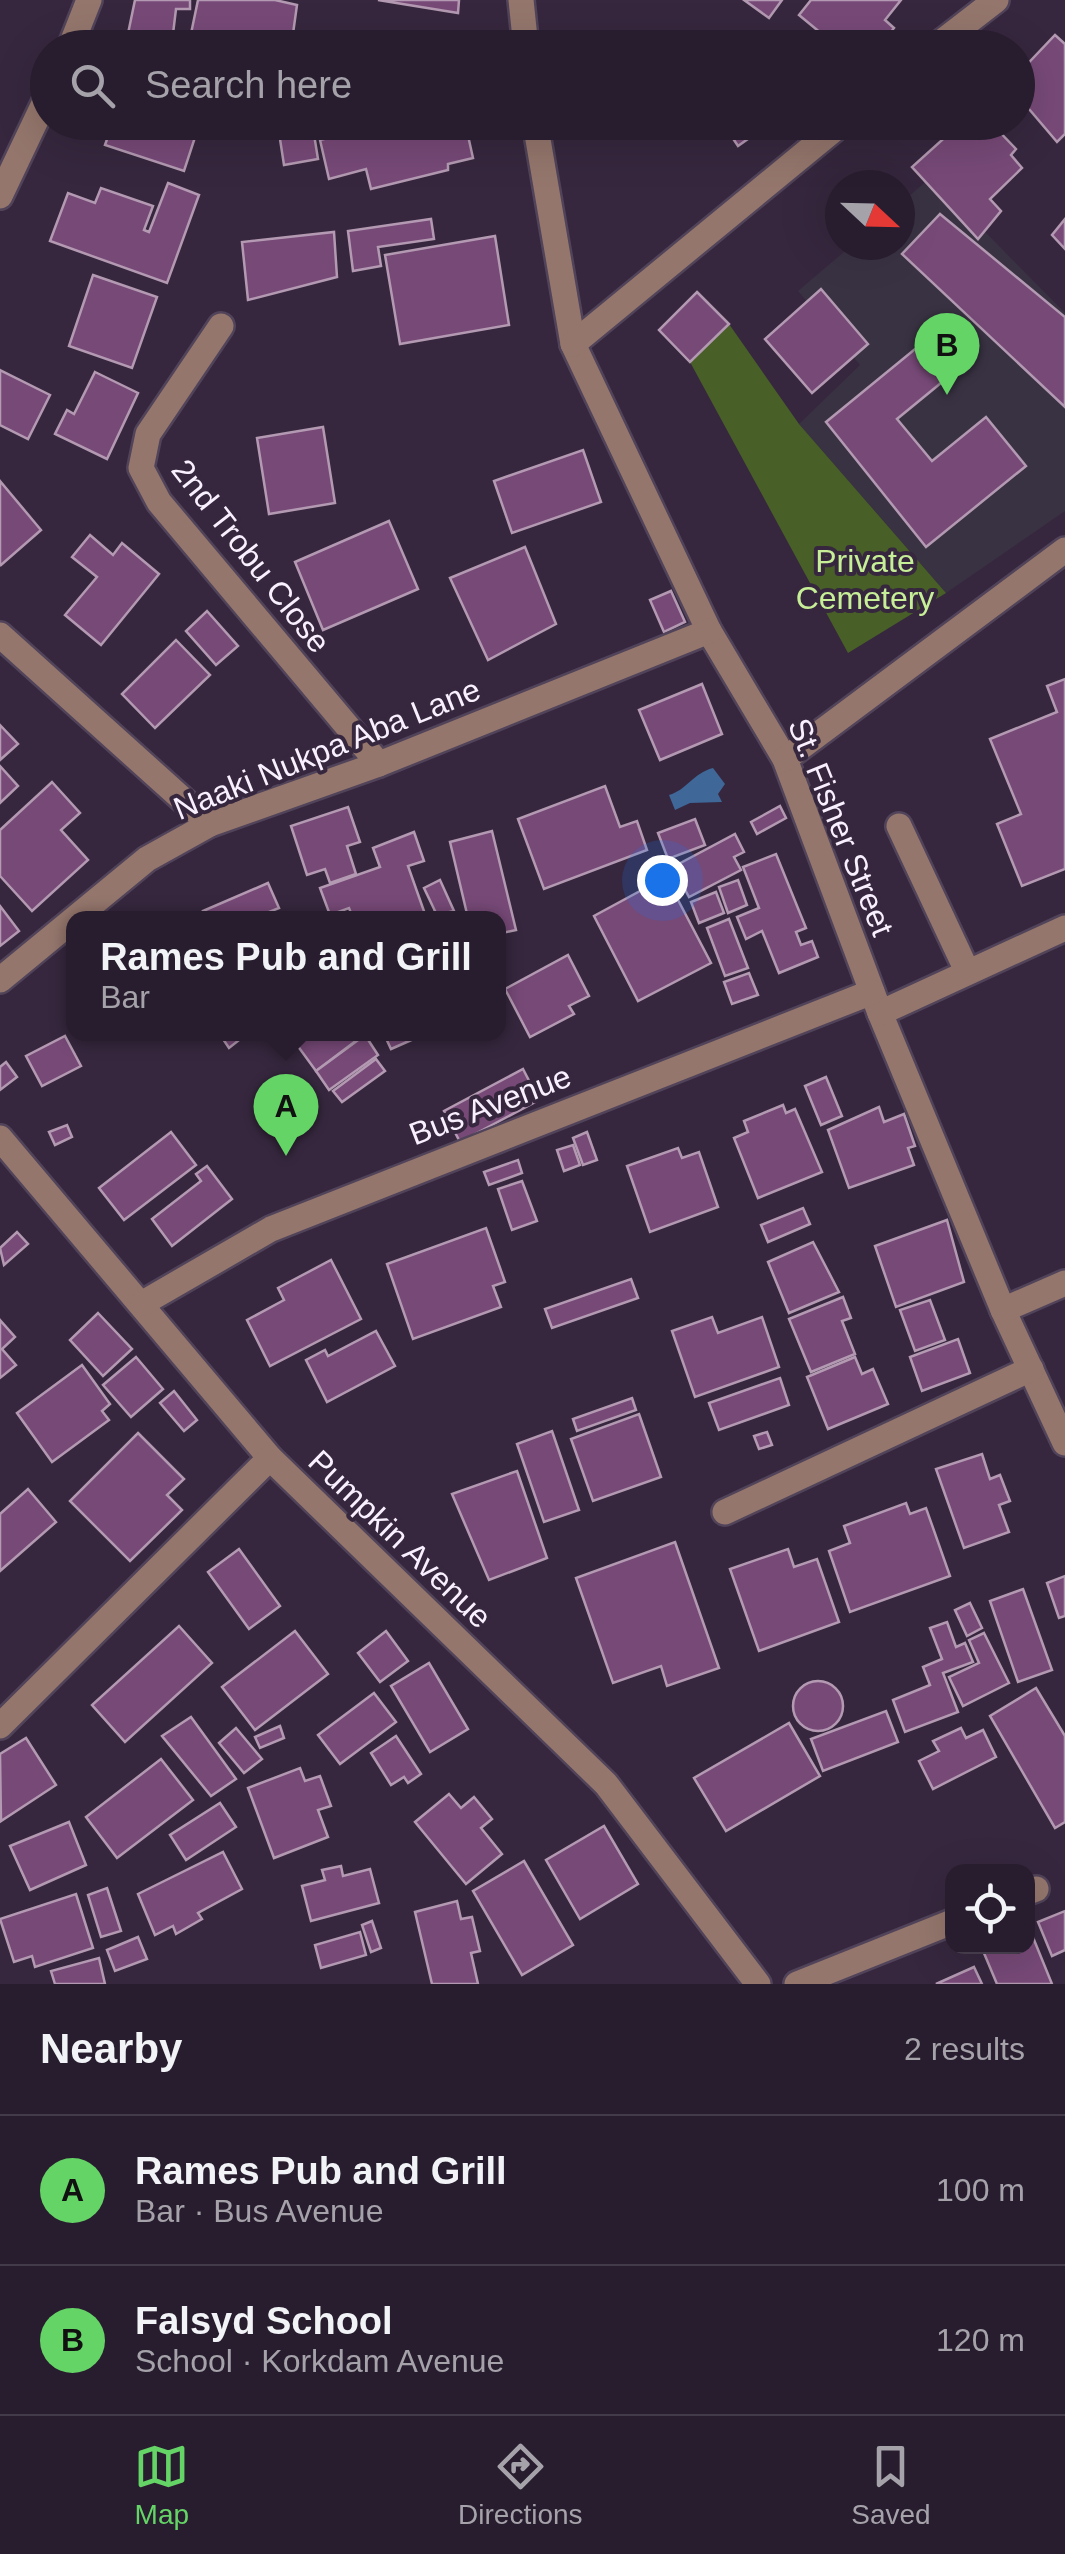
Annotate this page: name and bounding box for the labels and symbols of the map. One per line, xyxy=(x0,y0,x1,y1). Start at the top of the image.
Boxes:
north arrow xyxy=(825,170,915,260)
pin: B xyxy=(914,312,980,395)
street label: 2nd Trobu Close xyxy=(165,452,337,660)
park label: Private Cemetery xyxy=(796,543,934,616)
street label: Naaki Nukpa Aba Lane xyxy=(169,671,485,827)
street label: St. Fisher Street xyxy=(781,713,901,941)
your location xyxy=(637,855,688,906)
street label: Bus Avenue xyxy=(404,1058,576,1152)
pin: A xyxy=(254,1074,318,1156)
street label: Pumpkin Avenue xyxy=(301,1443,499,1635)

